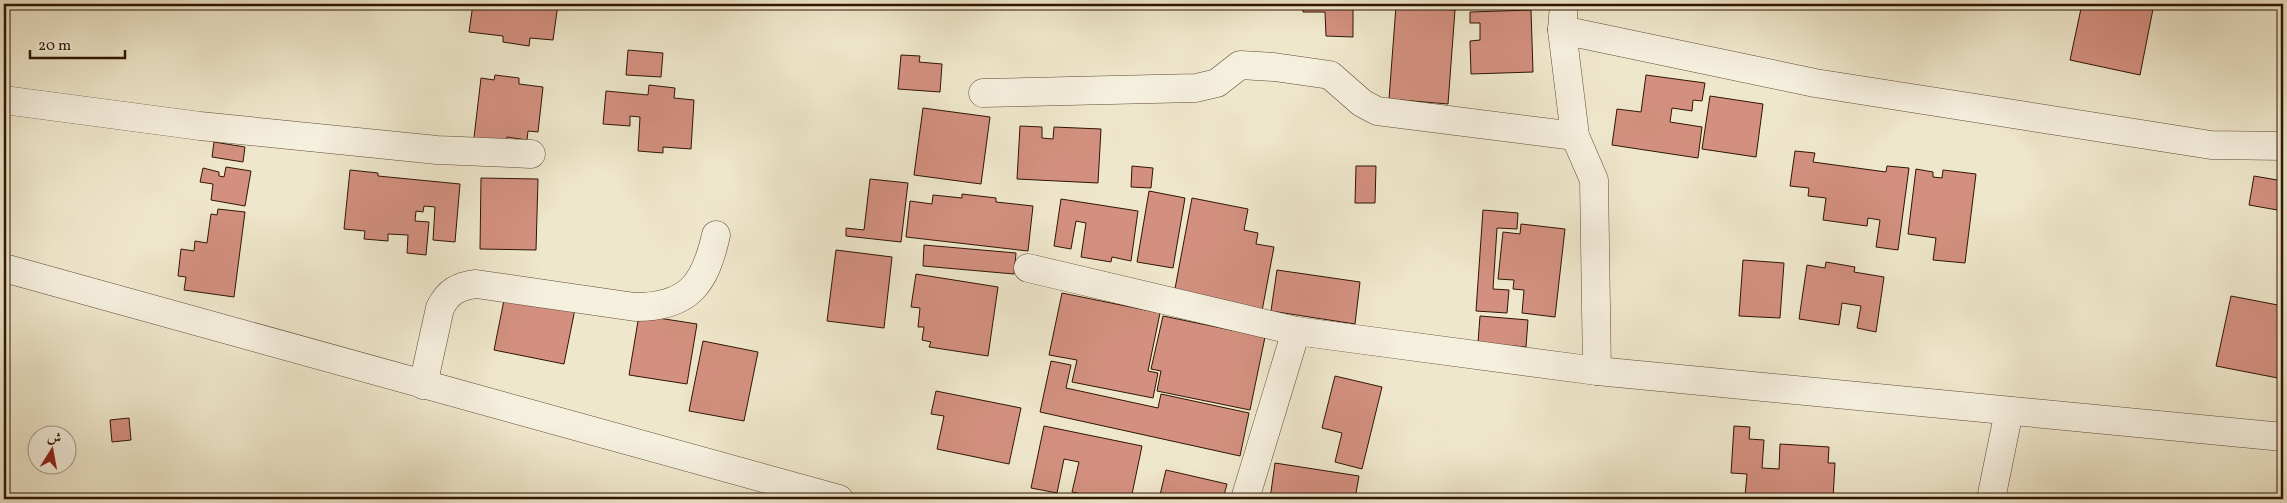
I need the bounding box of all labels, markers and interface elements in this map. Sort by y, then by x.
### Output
scale bar [30,28,125,60]
text: 20 m [38,36,71,57]
north arrow [28,426,78,476]
text: ش [46,428,63,449]

